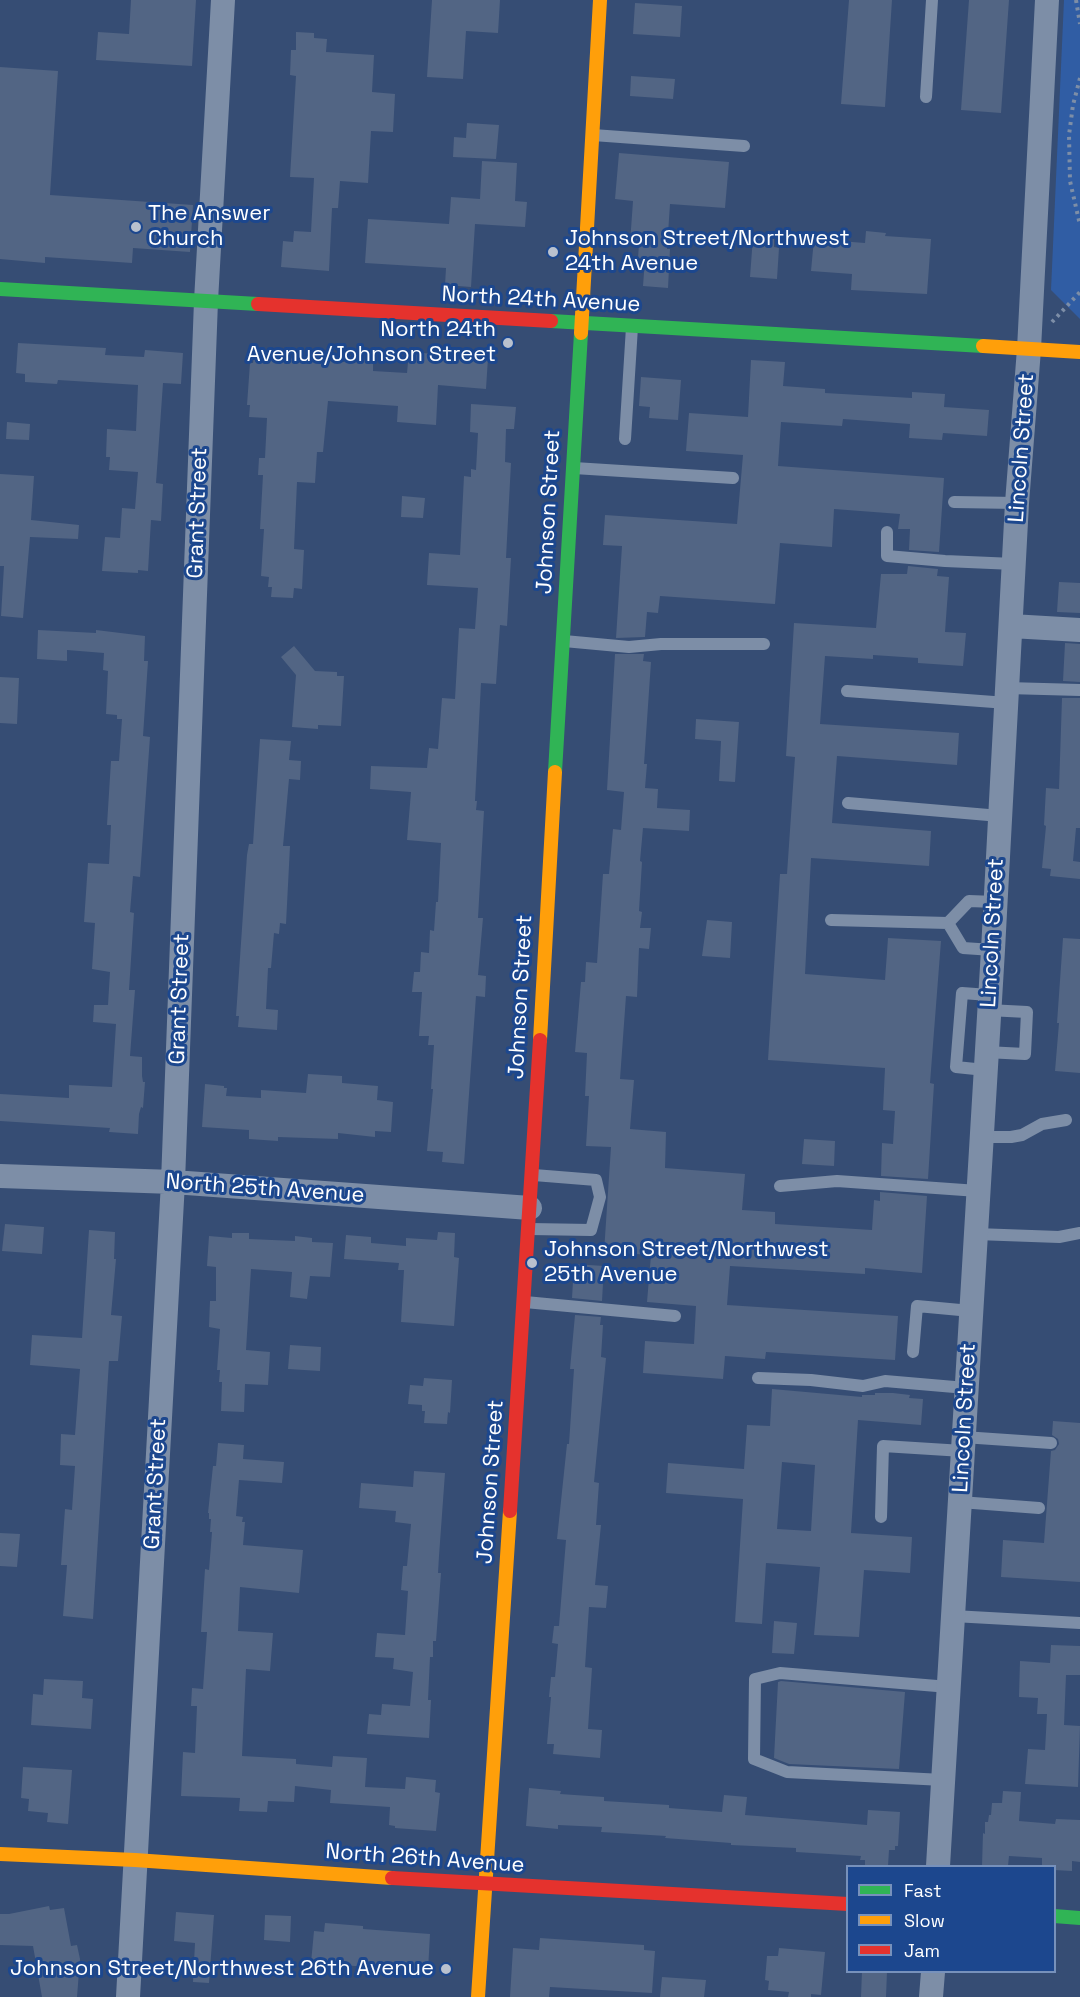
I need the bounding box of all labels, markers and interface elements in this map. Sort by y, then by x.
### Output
place label: The Answer Church [148,201,271,252]
marker: The Answer Church [129,220,143,234]
place label: Johnson Street/Northwest 24th Avenue [565,226,850,278]
marker: Johnson Street/Northwest 24th Avenue [546,245,560,259]
street label: North 24th Avenue [441,282,641,318]
place label: North 24th Avenue/Johnson Street [247,317,496,368]
marker: North 24th Avenue/Johnson Street [501,336,515,350]
street label: Lincoln Street [1004,373,1040,523]
street label: Johnson Street [532,429,566,595]
street label: Grant Street [183,447,213,579]
street label: Lincoln Street [976,858,1010,1008]
street label: Johnson Street [504,914,538,1080]
street label: Grant Street [165,933,195,1065]
street label: North 25th Avenue [165,1169,365,1209]
place label: Johnson Street/Northwest 25th Avenue [544,1237,829,1288]
marker: Johnson Street/Northwest 25th Avenue [525,1256,539,1270]
street label: Lincoln Street [948,1343,982,1493]
street label: Johnson Street [472,1399,510,1565]
street label: Grant Street [139,1418,173,1550]
street label: North 26th Avenue [325,1839,525,1879]
legend [846,1865,1056,1973]
text: Fast [904,1879,941,1902]
text: Slow [904,1909,945,1932]
text: Jam [904,1939,940,1962]
place label: Johnson Street/Northwest 26th Avenue [10,1956,434,1982]
marker: Johnson Street/Northwest 26th Avenue [439,1962,453,1976]

